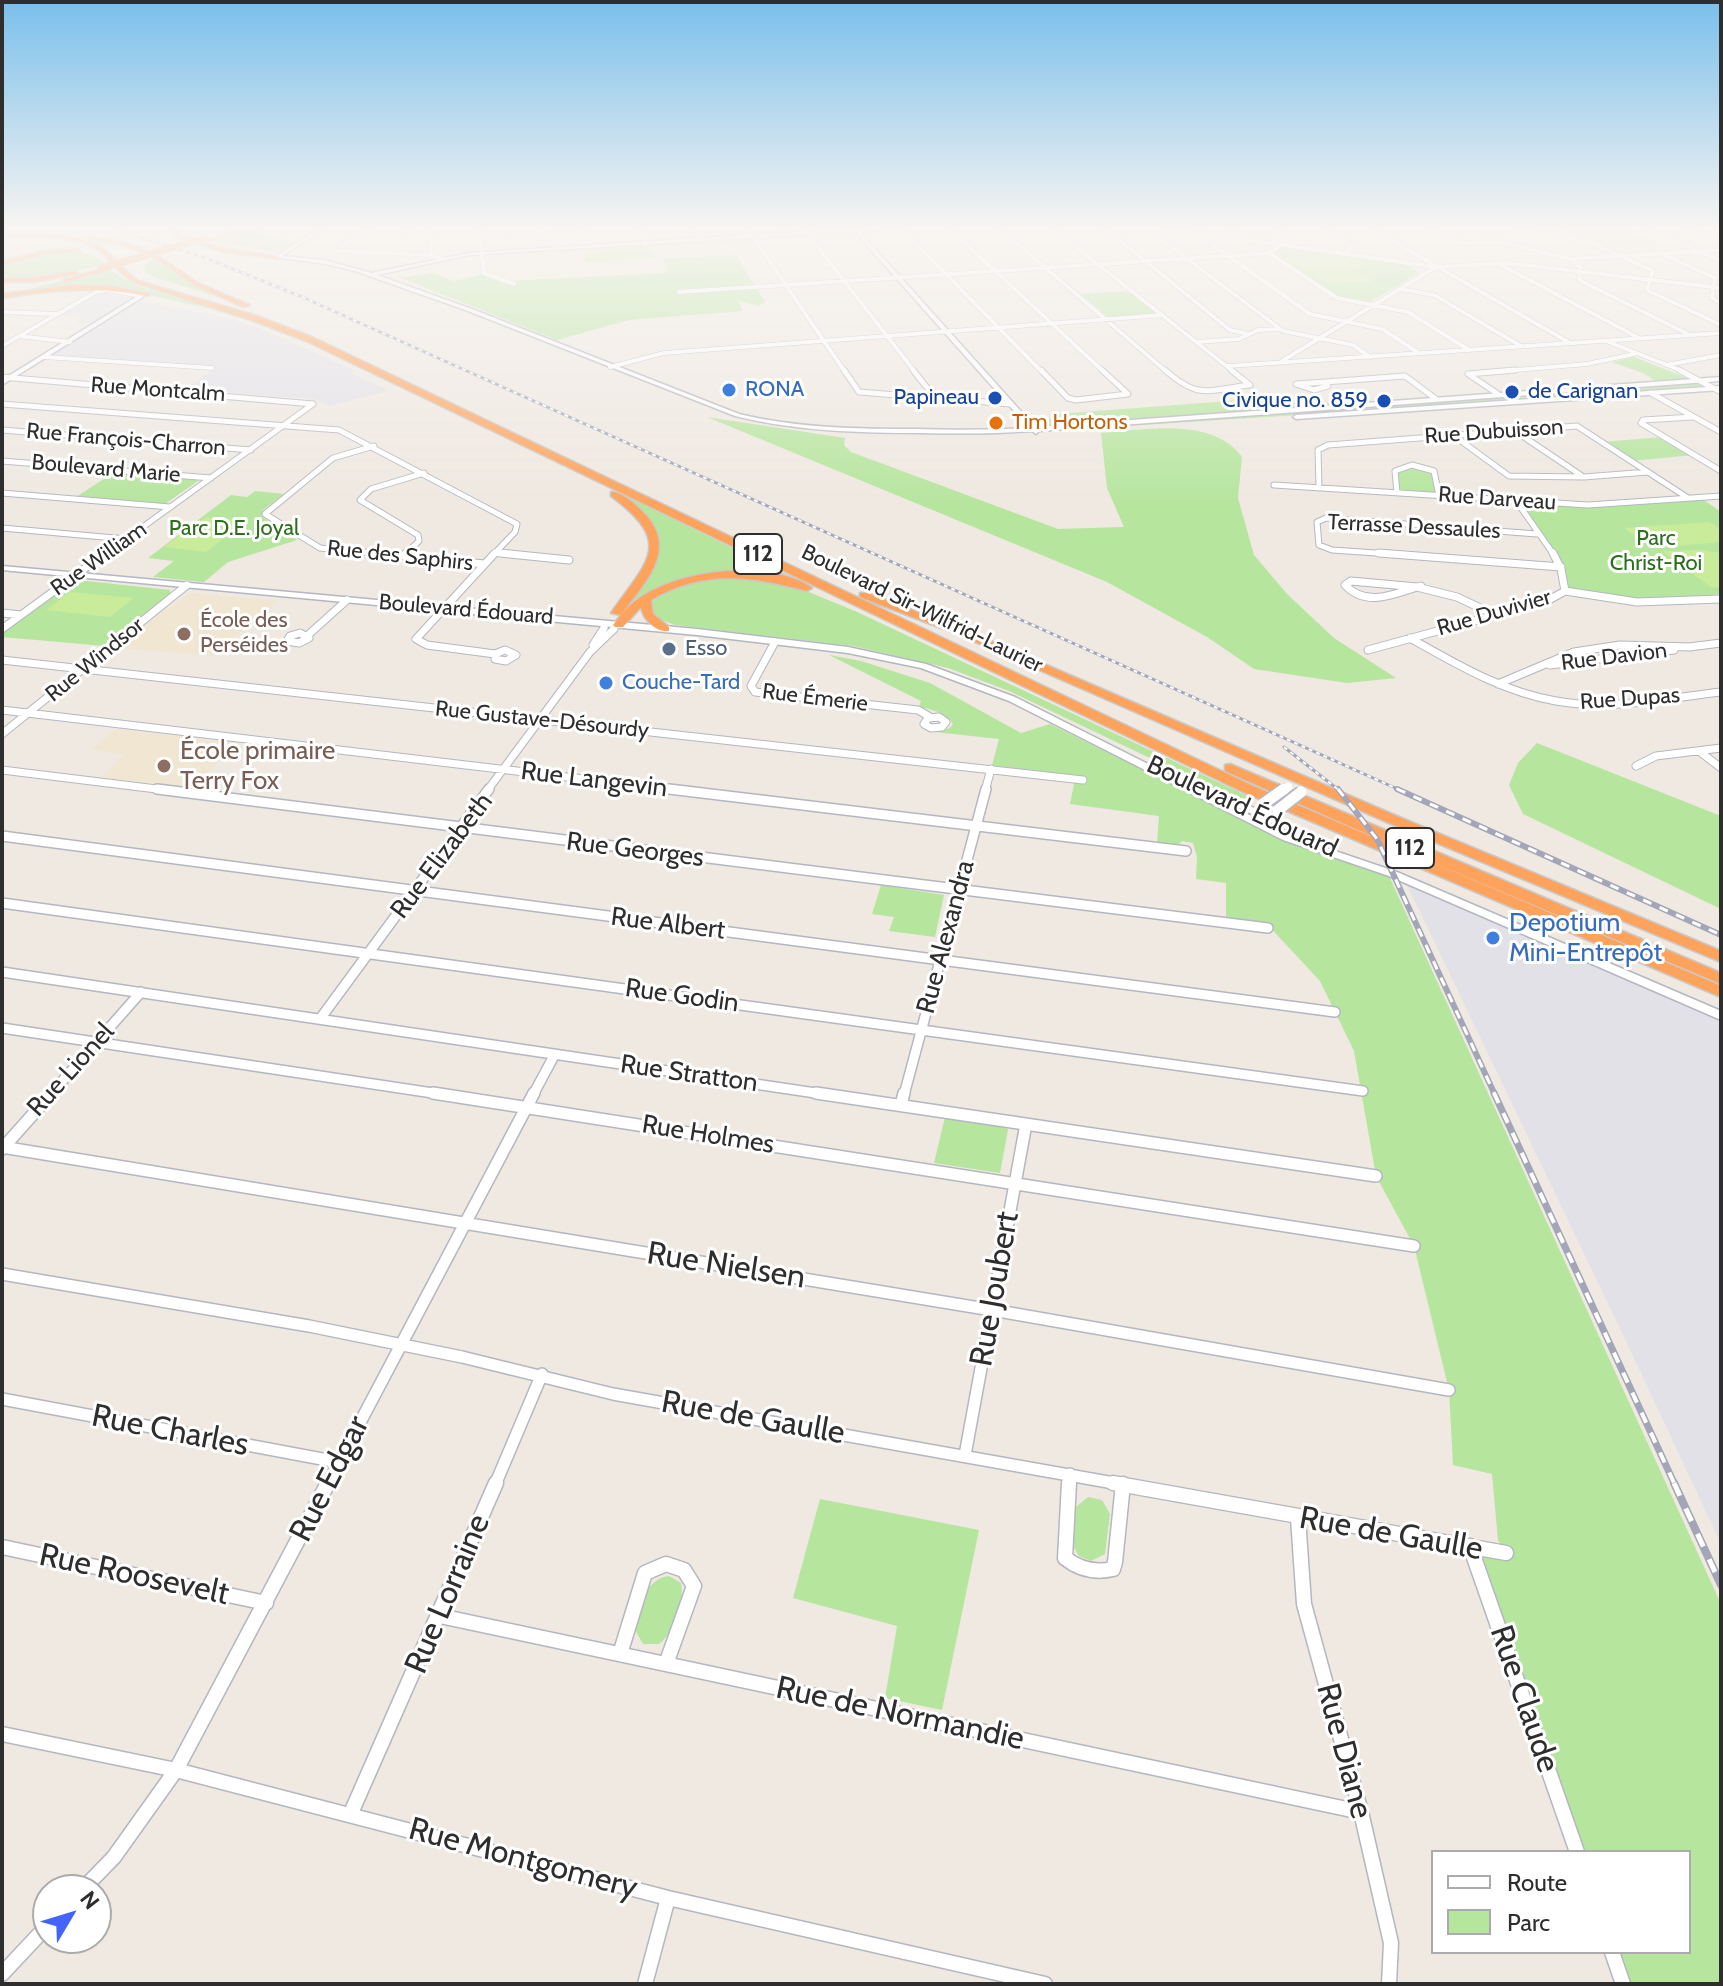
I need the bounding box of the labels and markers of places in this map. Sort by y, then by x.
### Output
place label: RONA [745,377,804,403]
place label: de Carignan [1528,379,1638,405]
marker: RONA [720,381,738,399]
marker: de Carignan [1503,383,1521,401]
place label: Papineau [894,385,979,411]
place label: Civique no. 859 [1222,388,1368,414]
marker: Papineau [986,389,1004,407]
marker: Civique no. 859 [1375,392,1393,410]
place label: Tim Hortons [1012,410,1128,436]
marker: Tim Hortons [987,414,1005,432]
place label: École des Perséides [200,608,288,660]
marker: École des Perséides [175,625,193,643]
place label: Esso [685,636,727,662]
marker: Esso [660,640,678,658]
place label: Couche-Tard [622,670,740,696]
marker: Couche-Tard [597,674,615,692]
place label: École primaire Terry Fox [180,735,335,796]
marker: École primaire Terry Fox [155,757,173,775]
place label: Depotium Mini-Entrepôt [1509,907,1662,968]
marker: Depotium Mini-Entrepôt [1484,929,1502,947]

